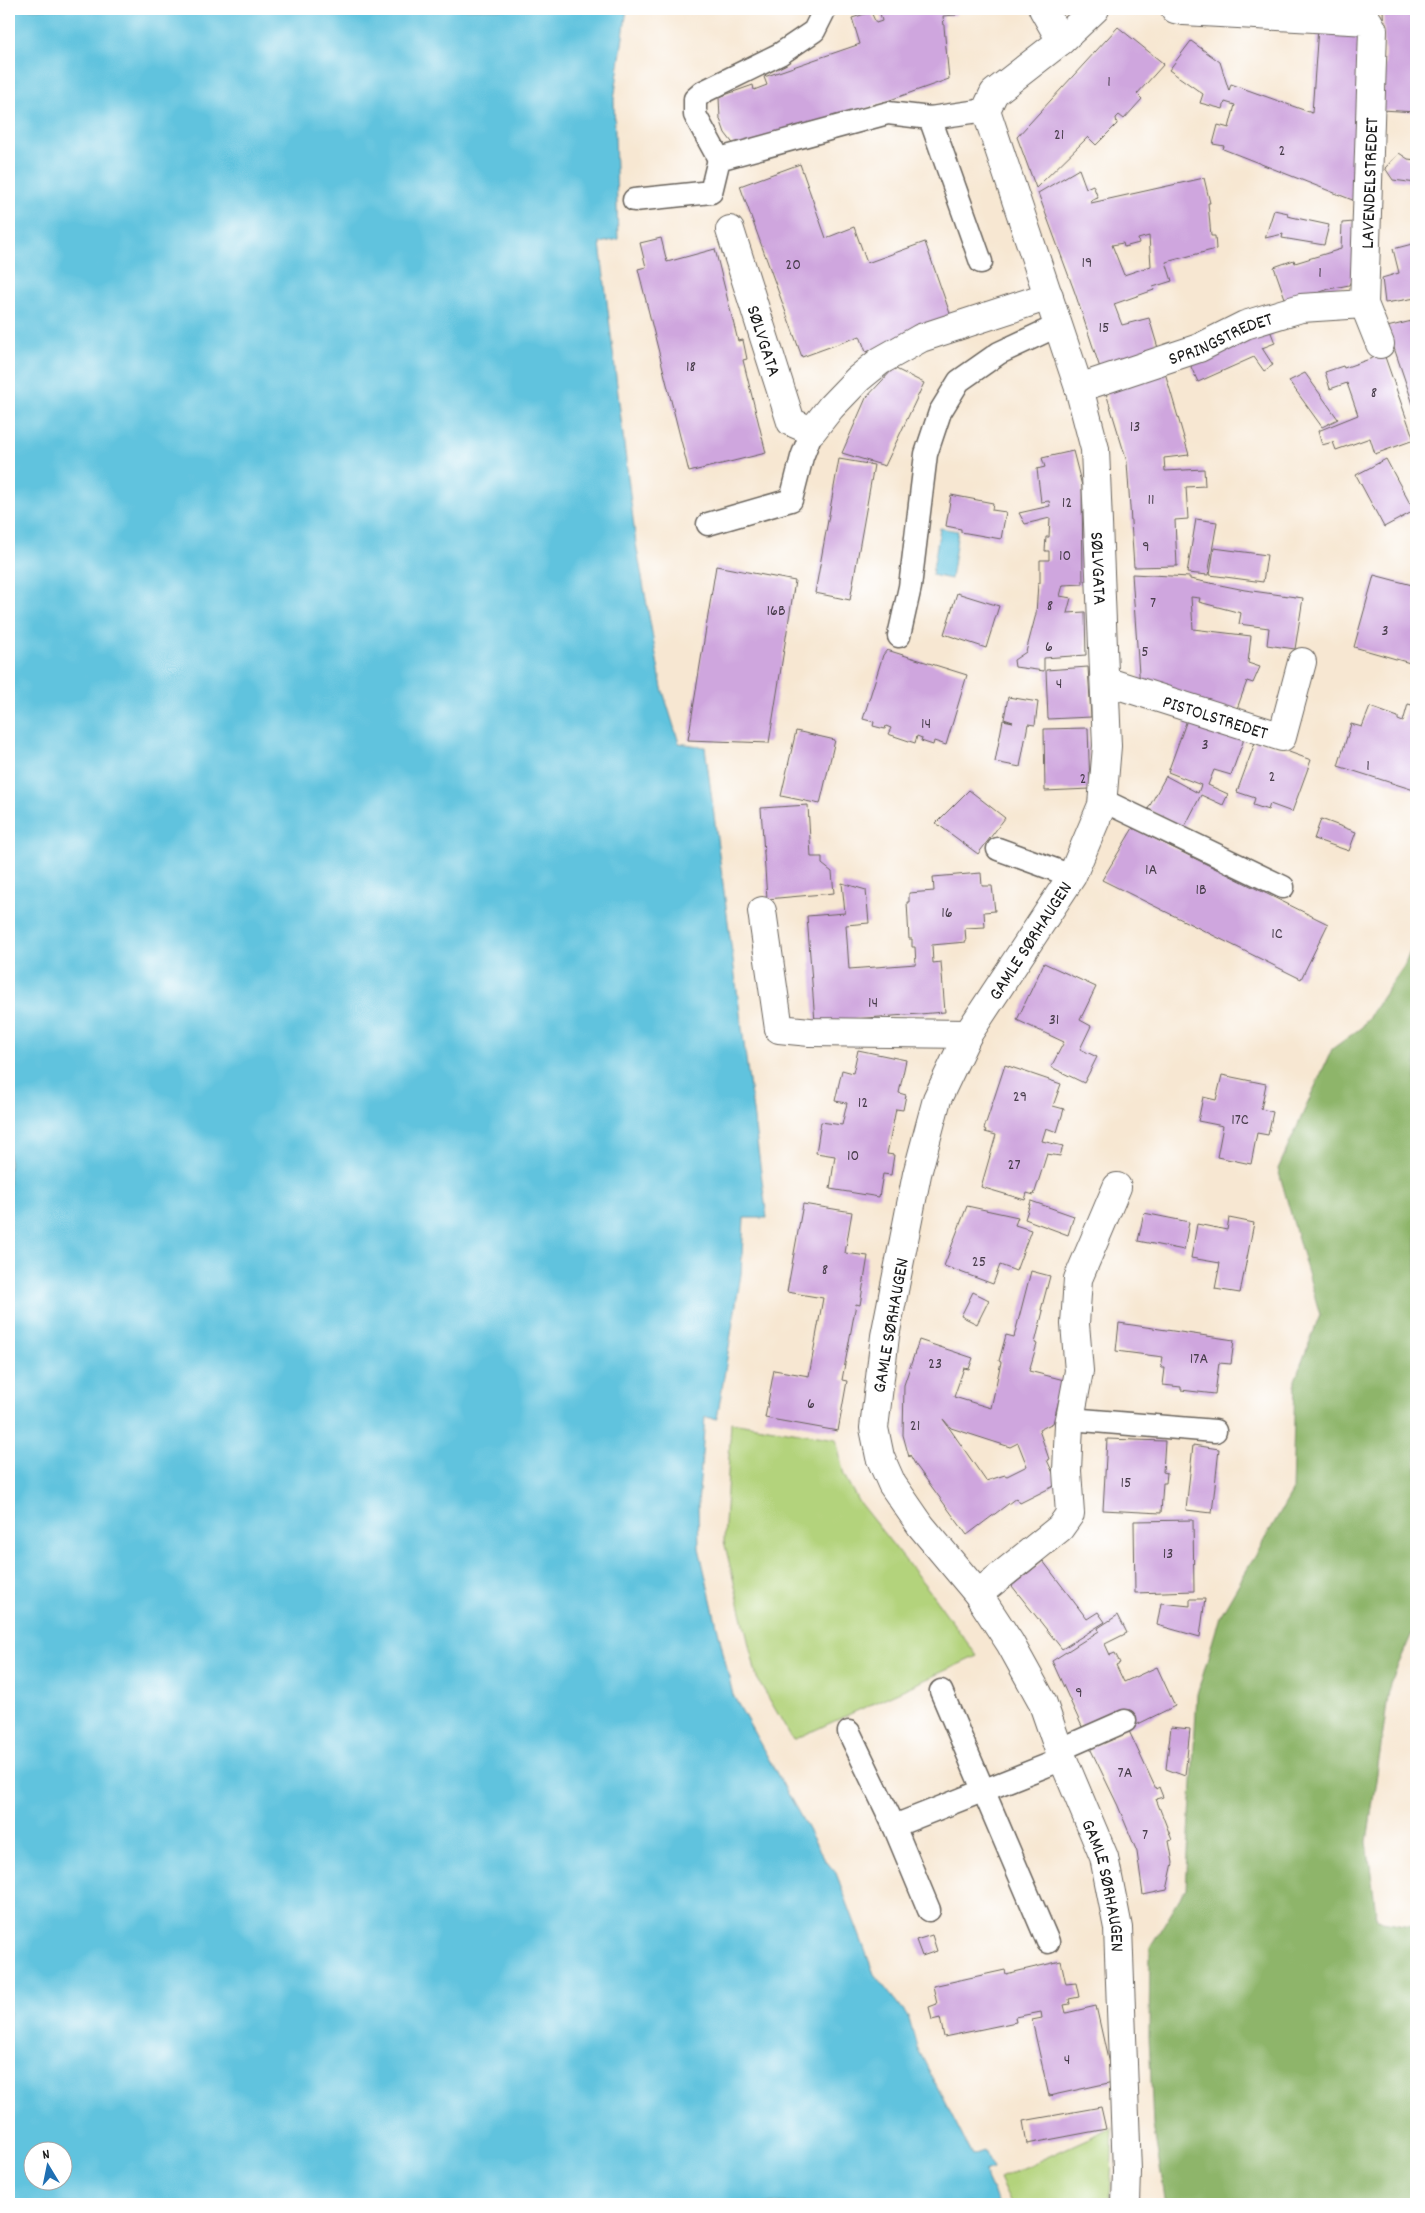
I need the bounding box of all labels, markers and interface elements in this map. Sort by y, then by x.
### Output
house number: 1 [1107,71,1111,94]
street label: LAVENDELSTREDET [1356,117,1387,249]
house number: 21 [1054,124,1064,147]
house number: 2 [1279,140,1286,163]
house number: 19 [1082,252,1092,275]
house number: 20 [785,254,801,277]
house number: 1 [1318,262,1322,285]
street label: SØLVGATA [738,302,786,381]
street label: SPRINGSTREDET [1165,307,1277,374]
house number: 15 [1099,317,1109,340]
house number: 18 [686,356,696,379]
house number: 8 [1371,382,1377,405]
house number: 13 [1130,416,1140,439]
house number: 11 [1147,489,1155,512]
house number: 12 [1062,492,1072,515]
street label: SØLVGATA [1081,531,1111,606]
house number: 9 [1142,536,1150,559]
house number: 10 [1059,545,1071,568]
house number: 7 [1150,592,1156,615]
house number: 8 [1047,595,1053,618]
house number: 16B [767,600,785,623]
house number: 3 [1381,620,1389,643]
house number: 6 [1045,636,1053,659]
house number: 5 [1141,641,1149,664]
house number: 4 [1056,673,1062,696]
street label: PISTOLSTREDET [1158,690,1271,749]
house number: 14 [921,713,931,736]
house number: 3 [1201,734,1209,757]
house number: 1 [1366,755,1370,778]
house number: 2 [1269,766,1276,789]
house number: 2 [1080,768,1087,791]
house number: 1A [1145,859,1157,882]
street label: GAMLE SØRHAUGEN [983,877,1080,1007]
house number: 1B [1195,879,1207,902]
house number: 16 [941,902,953,925]
house number: 1C [1271,923,1283,946]
house number: 14 [868,992,878,1015]
house number: 31 [1049,1009,1059,1032]
house number: 29 [1013,1086,1027,1109]
house number: 12 [858,1092,868,1115]
house number: 17C [1231,1109,1249,1132]
house number: 10 [847,1145,859,1168]
house number: 27 [1007,1154,1021,1177]
house number: 25 [972,1251,986,1274]
street label: GAMLE SØRHAUGEN [867,1256,918,1395]
house number: 8 [822,1259,828,1282]
house number: 17A [1190,1348,1208,1371]
house number: 23 [928,1353,942,1376]
house number: 6 [807,1393,815,1416]
house number: 21 [910,1415,920,1438]
house number: 15 [1121,1472,1131,1495]
house number: 13 [1163,1543,1173,1566]
house number: 9 [1075,1682,1083,1705]
house number: 7A [1118,1762,1133,1785]
street label: GAMLE SØRHAUGEN [1073,1816,1129,1952]
house number: 7 [1142,1824,1148,1847]
house number: 4 [1064,2049,1070,2072]
north arrow [22,2140,72,2190]
text: N [41,2145,51,2166]

